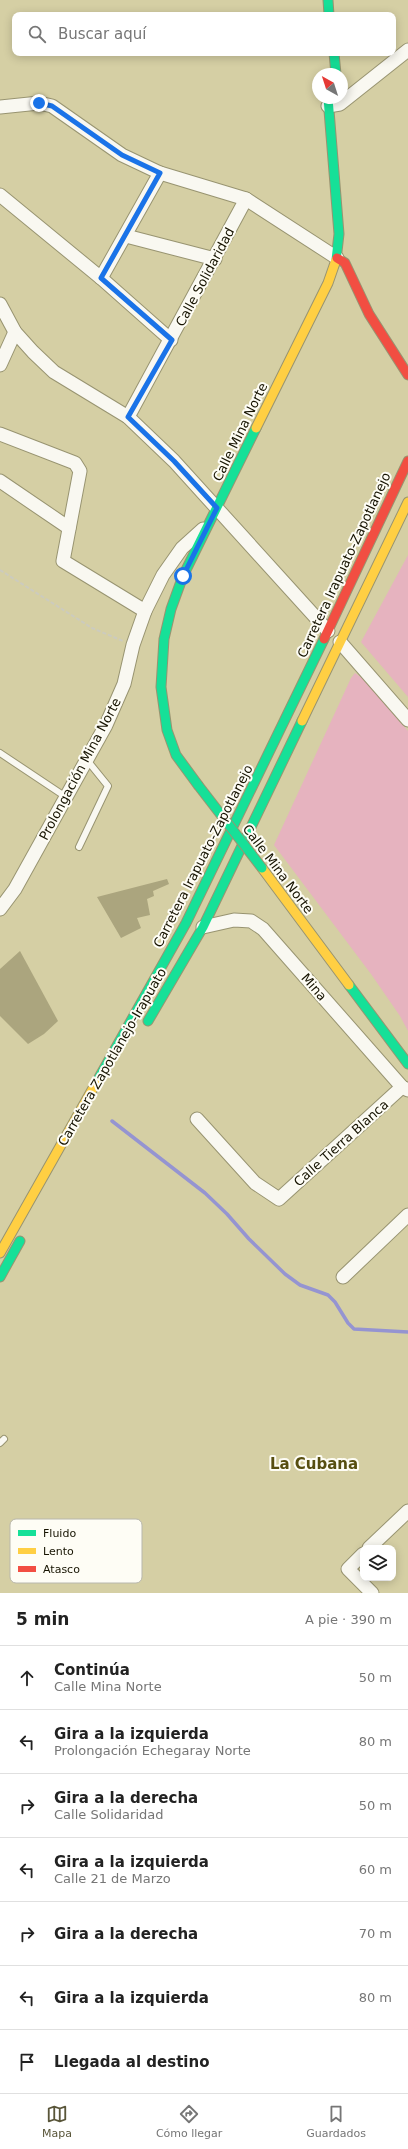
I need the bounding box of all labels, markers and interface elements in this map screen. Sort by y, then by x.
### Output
search box [12,12,396,56]
icon: search [26,23,48,45]
text: Buscar aquí [58,25,146,43]
north arrow [312,68,348,104]
route end [30,94,48,112]
street label: Calle Solidaridad [173,225,237,329]
street label: Calle Mina Norte [210,380,270,484]
street label: Carretera Irapuato-Zapotlanejo [294,470,394,660]
route start [174,567,192,585]
street label: Prolongación Mina Norte [36,695,124,843]
street label: Carretera Irapuato-Zapotlanejo [150,762,256,950]
street label: Calle Mina Norte [240,821,316,917]
street label: Carretera Zapotlanejo-Irapuato [55,965,169,1149]
street label: Mina [298,970,330,1004]
street label: Calle Tierra Blanca [291,1097,391,1189]
district label: La Cubana [270,1455,358,1473]
legend [10,1519,142,1583]
text: Fluido [43,1527,76,1540]
text: Lento [43,1545,74,1558]
map controls [360,1545,396,1581]
button: layers [360,1545,396,1581]
text: Atasco [43,1563,80,1576]
text: 5 min [16,1609,69,1629]
text: A pie · 390 m [305,1612,392,1627]
text: Continúa [54,1661,130,1679]
icon: ahead [16,1667,38,1689]
text: 50 m [359,1670,392,1685]
text: Calle Mina Norte [54,1679,162,1694]
text: Gira a la izquierda [54,1725,209,1743]
icon: left [16,1731,38,1753]
text: 80 m [359,1734,392,1749]
text: Prolongación Echegaray Norte [54,1743,251,1758]
text: Gira a la derecha [54,1789,198,1807]
icon: right [16,1795,38,1817]
text: 50 m [359,1798,392,1813]
text: Calle Solidaridad [54,1807,163,1822]
text: Gira a la izquierda [54,1853,209,1871]
icon: left [16,1859,38,1881]
text: 60 m [359,1862,392,1877]
text: Calle 21 de Marzo [54,1871,171,1886]
icon: right [16,1923,38,1945]
text: Gira a la derecha [54,1925,198,1943]
text: 70 m [359,1926,392,1941]
icon: left [16,1987,38,2009]
text: Gira a la izquierda [54,1989,209,2007]
text: 80 m [359,1990,392,2005]
icon: arrive [16,2051,38,2073]
text: Llegada al destino [54,2053,209,2071]
tab: Mapa [42,2103,72,2140]
tab: Cómo llegar [156,2103,222,2140]
tab: Guardados [306,2103,366,2140]

